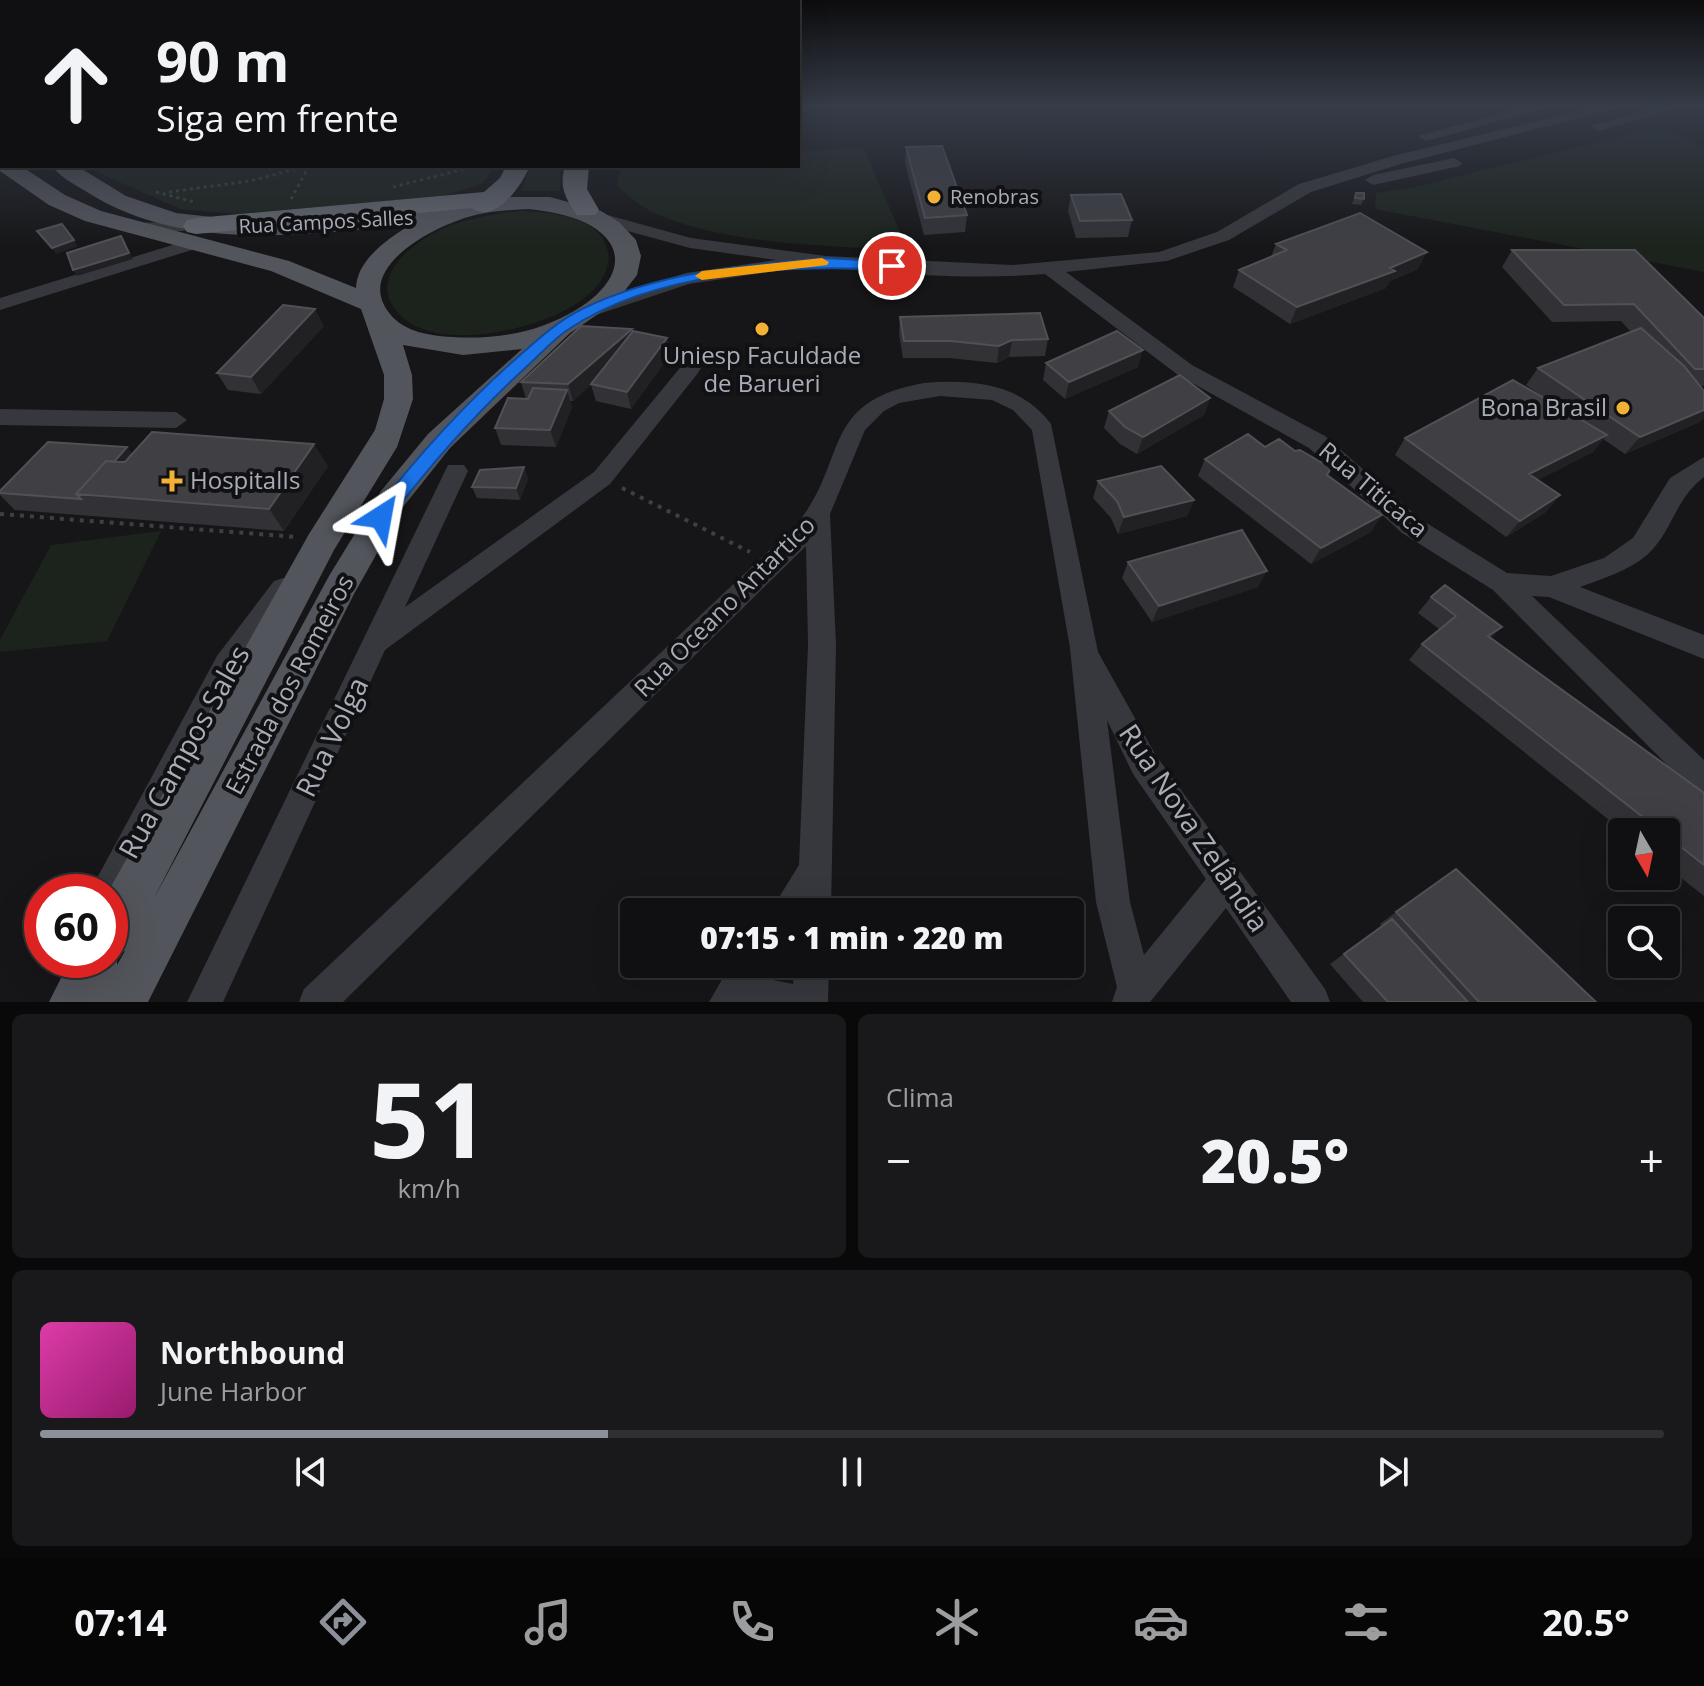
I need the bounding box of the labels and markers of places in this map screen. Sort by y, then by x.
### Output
place label: Renobras [950,183,1039,210]
marker: Renobras [925,188,943,206]
pin [858,232,926,300]
marker: Uniesp Faculdade de Barueri [753,320,771,338]
place label: Uniesp Faculdade de Barueri [663,338,861,399]
place label: Bona Brasil [1481,390,1607,423]
marker: Bona Brasil [1614,399,1632,417]
place label: HospitalIs [190,463,300,496]
marker: HospitalIs [161,470,183,492]

